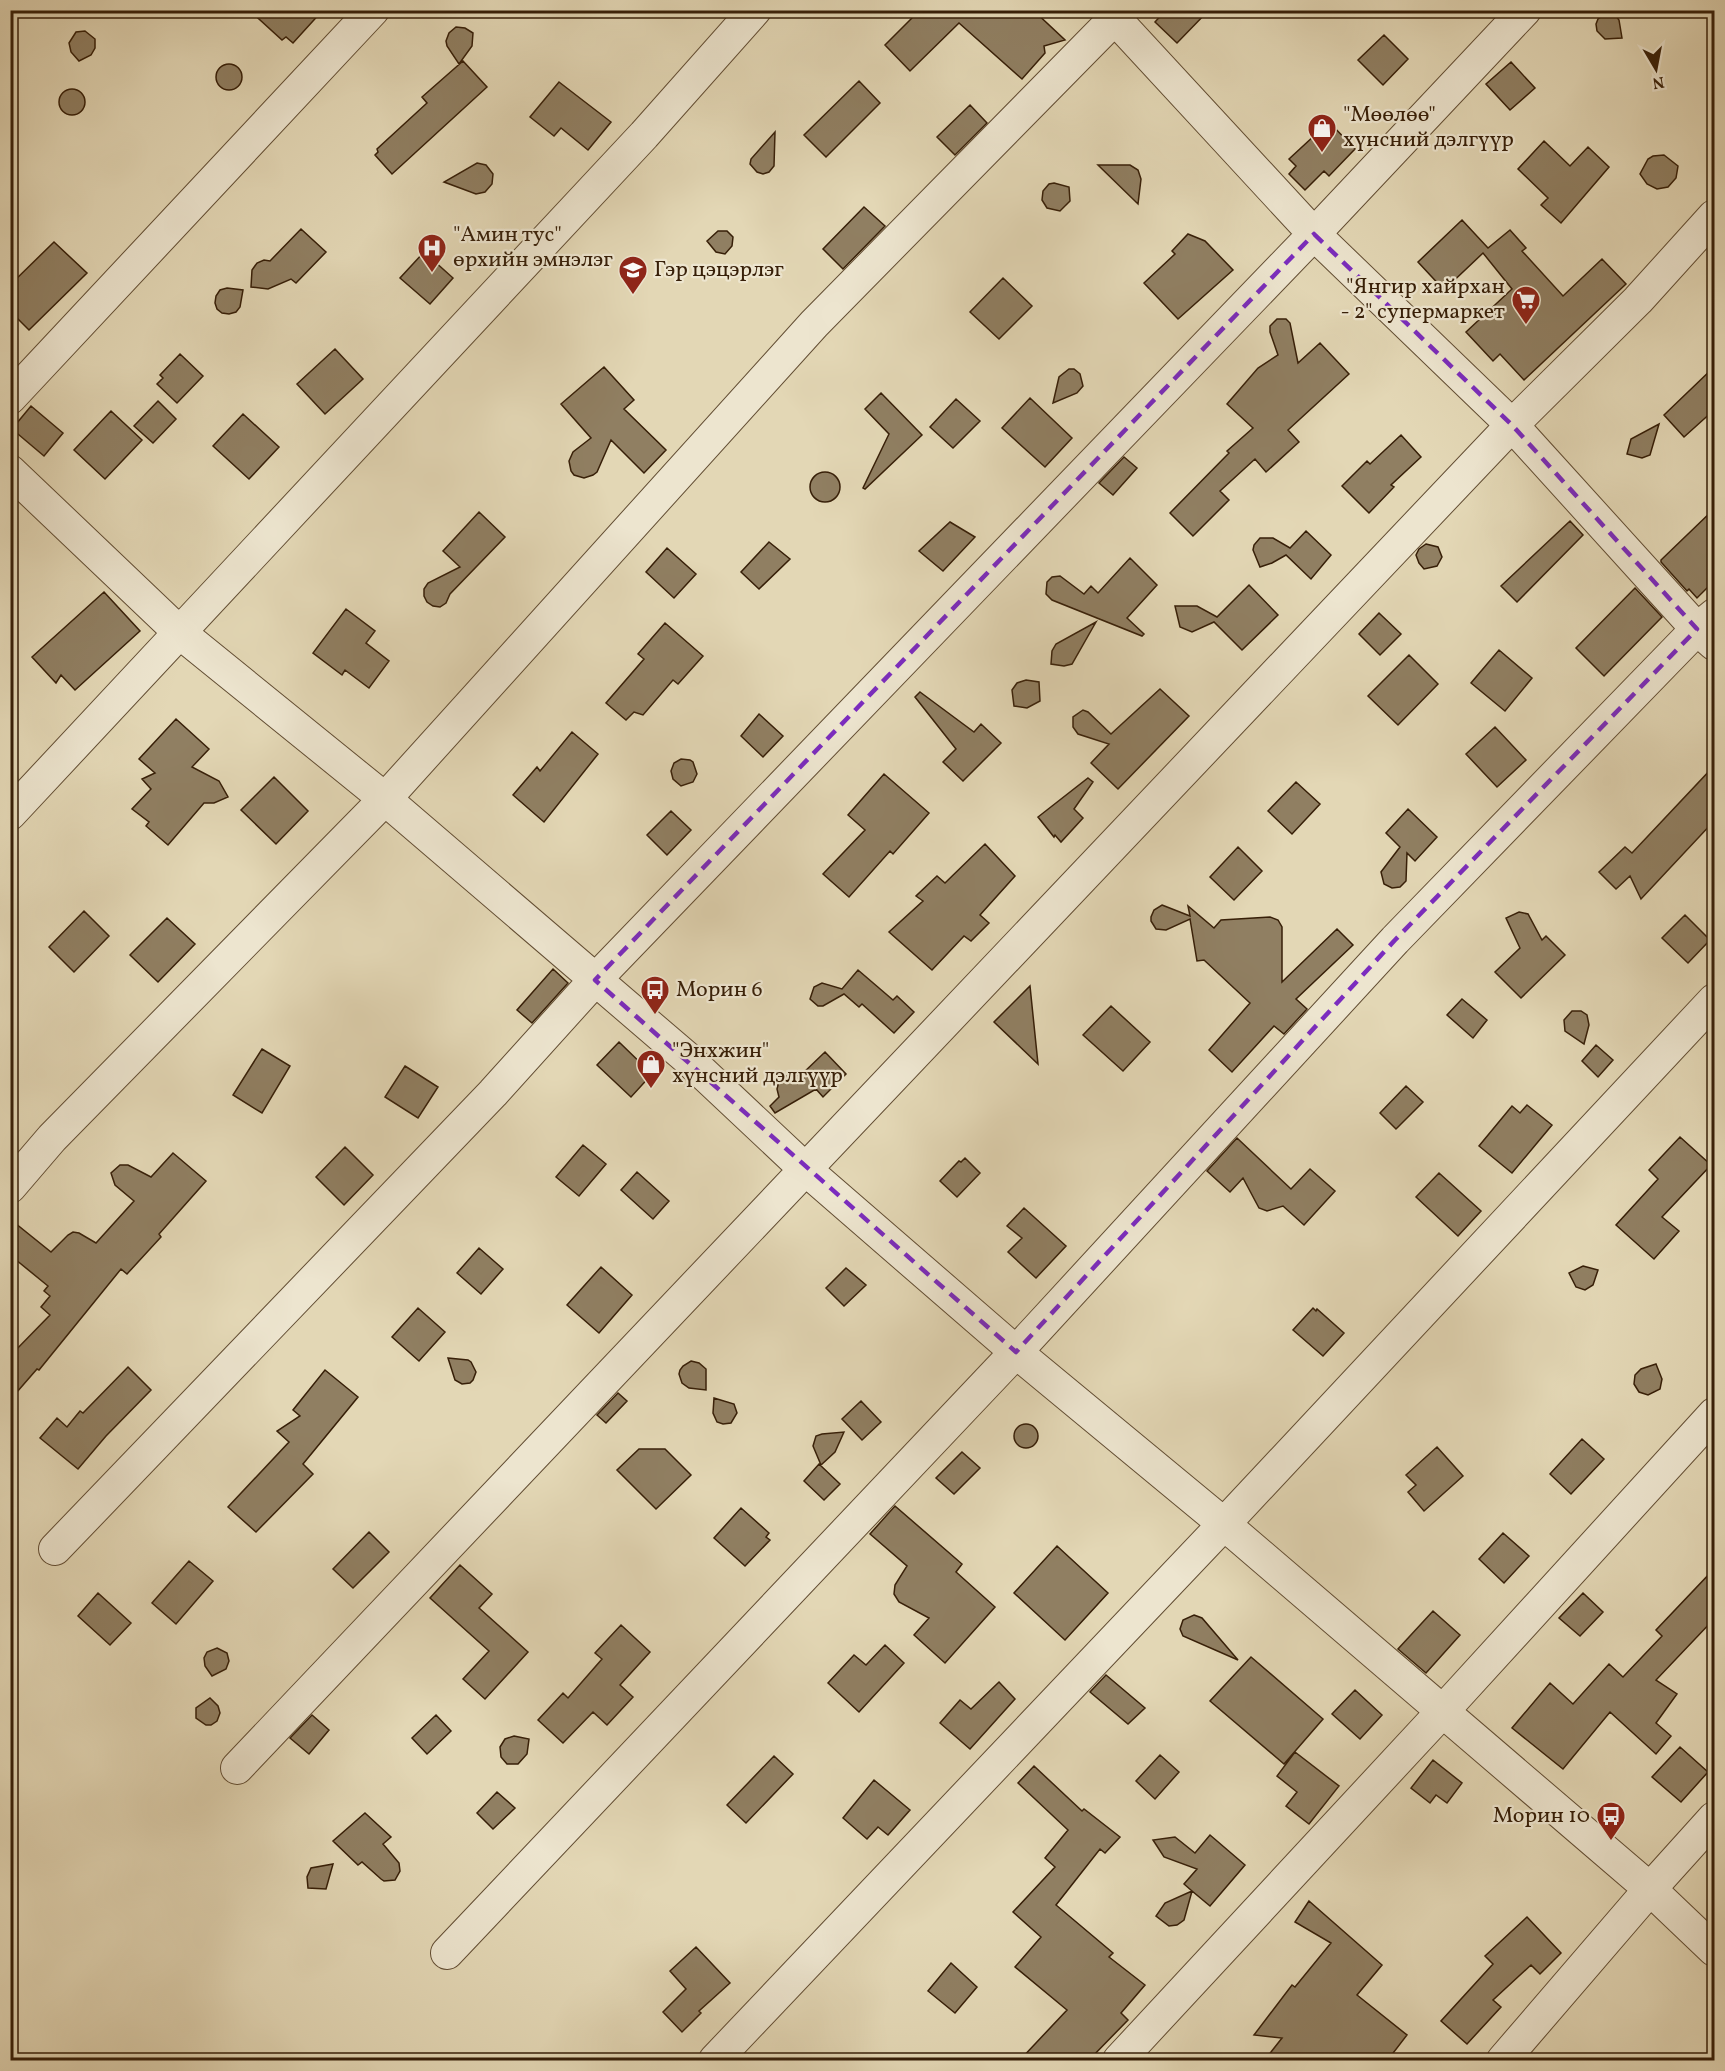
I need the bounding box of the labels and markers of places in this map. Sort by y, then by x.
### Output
place label: "Мөөлөө" хүнсний дэлгүүр [1343,100,1514,156]
shop icon: "Мөөлөө" хүнсний дэлгүүр [1306,112,1338,154]
place label: "Амин тус" өрхийн эмнэлэг [453,220,613,276]
hospital icon: "Амин тус" өрхийн эмнэлэг [416,232,448,274]
school or university icon: Гэр цэцэрлэг [617,254,649,296]
place label: Гэр цэцэрлэг [654,255,784,286]
place label: "Янгир хайрхан - 2" супермаркет [1341,272,1505,328]
supermarket icon: "Янгир хайрхан - 2" супермаркет [1510,284,1542,326]
bus stop icon: Морин 6 [639,974,671,1016]
place label: Морин 6 [676,975,763,1006]
place label: "Энхжин" хүнсний дэлгүүр [672,1036,843,1092]
shop icon: "Энхжин" хүнсний дэлгүүр [635,1048,667,1090]
bus stop icon: Морин 10 [1595,1800,1627,1842]
place label: Морин 10 [1493,1801,1590,1832]

